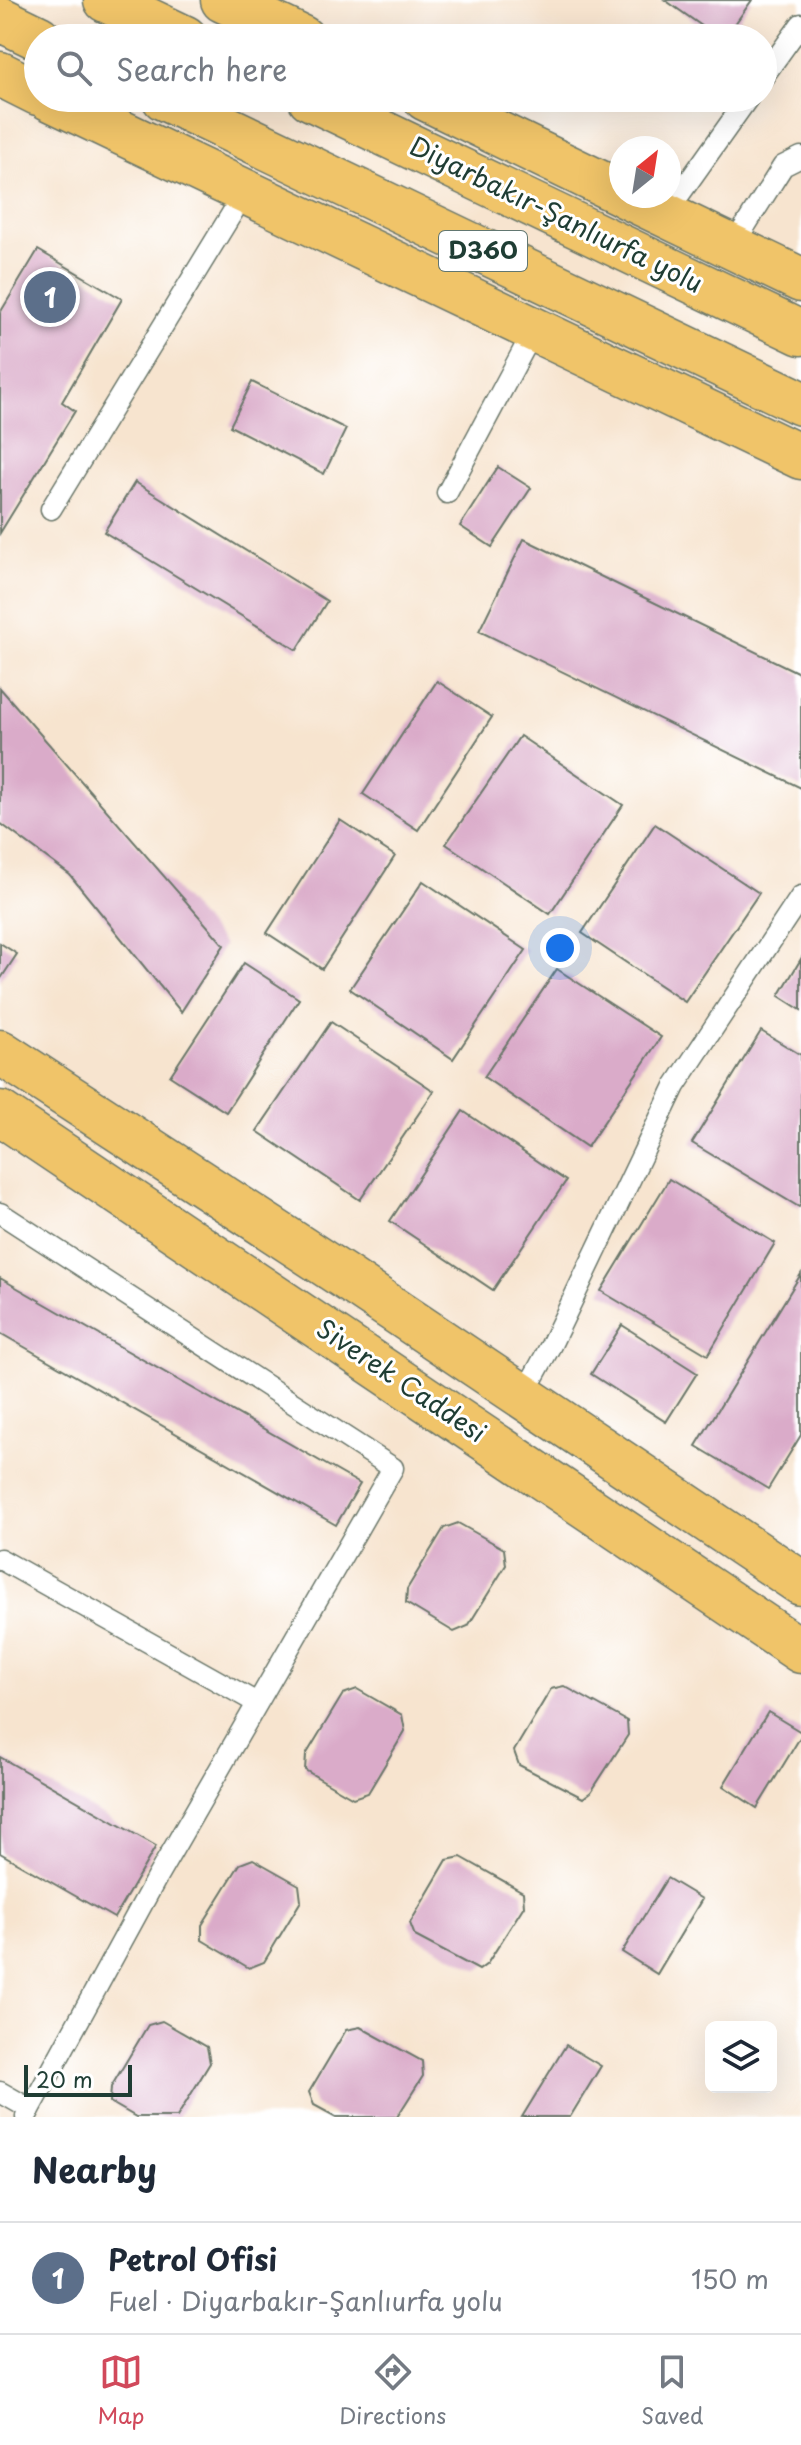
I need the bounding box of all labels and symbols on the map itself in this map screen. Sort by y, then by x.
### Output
street label: Diyarbakır-Şanlıurfa yolu [403,126,710,302]
north arrow [609,136,681,208]
road number: D360 [439,231,527,271]
pin: 1 [24,267,76,327]
your location [540,928,580,968]
street label: Siverek Caddesi [309,1308,495,1451]
scale bar [24,2061,132,2097]

